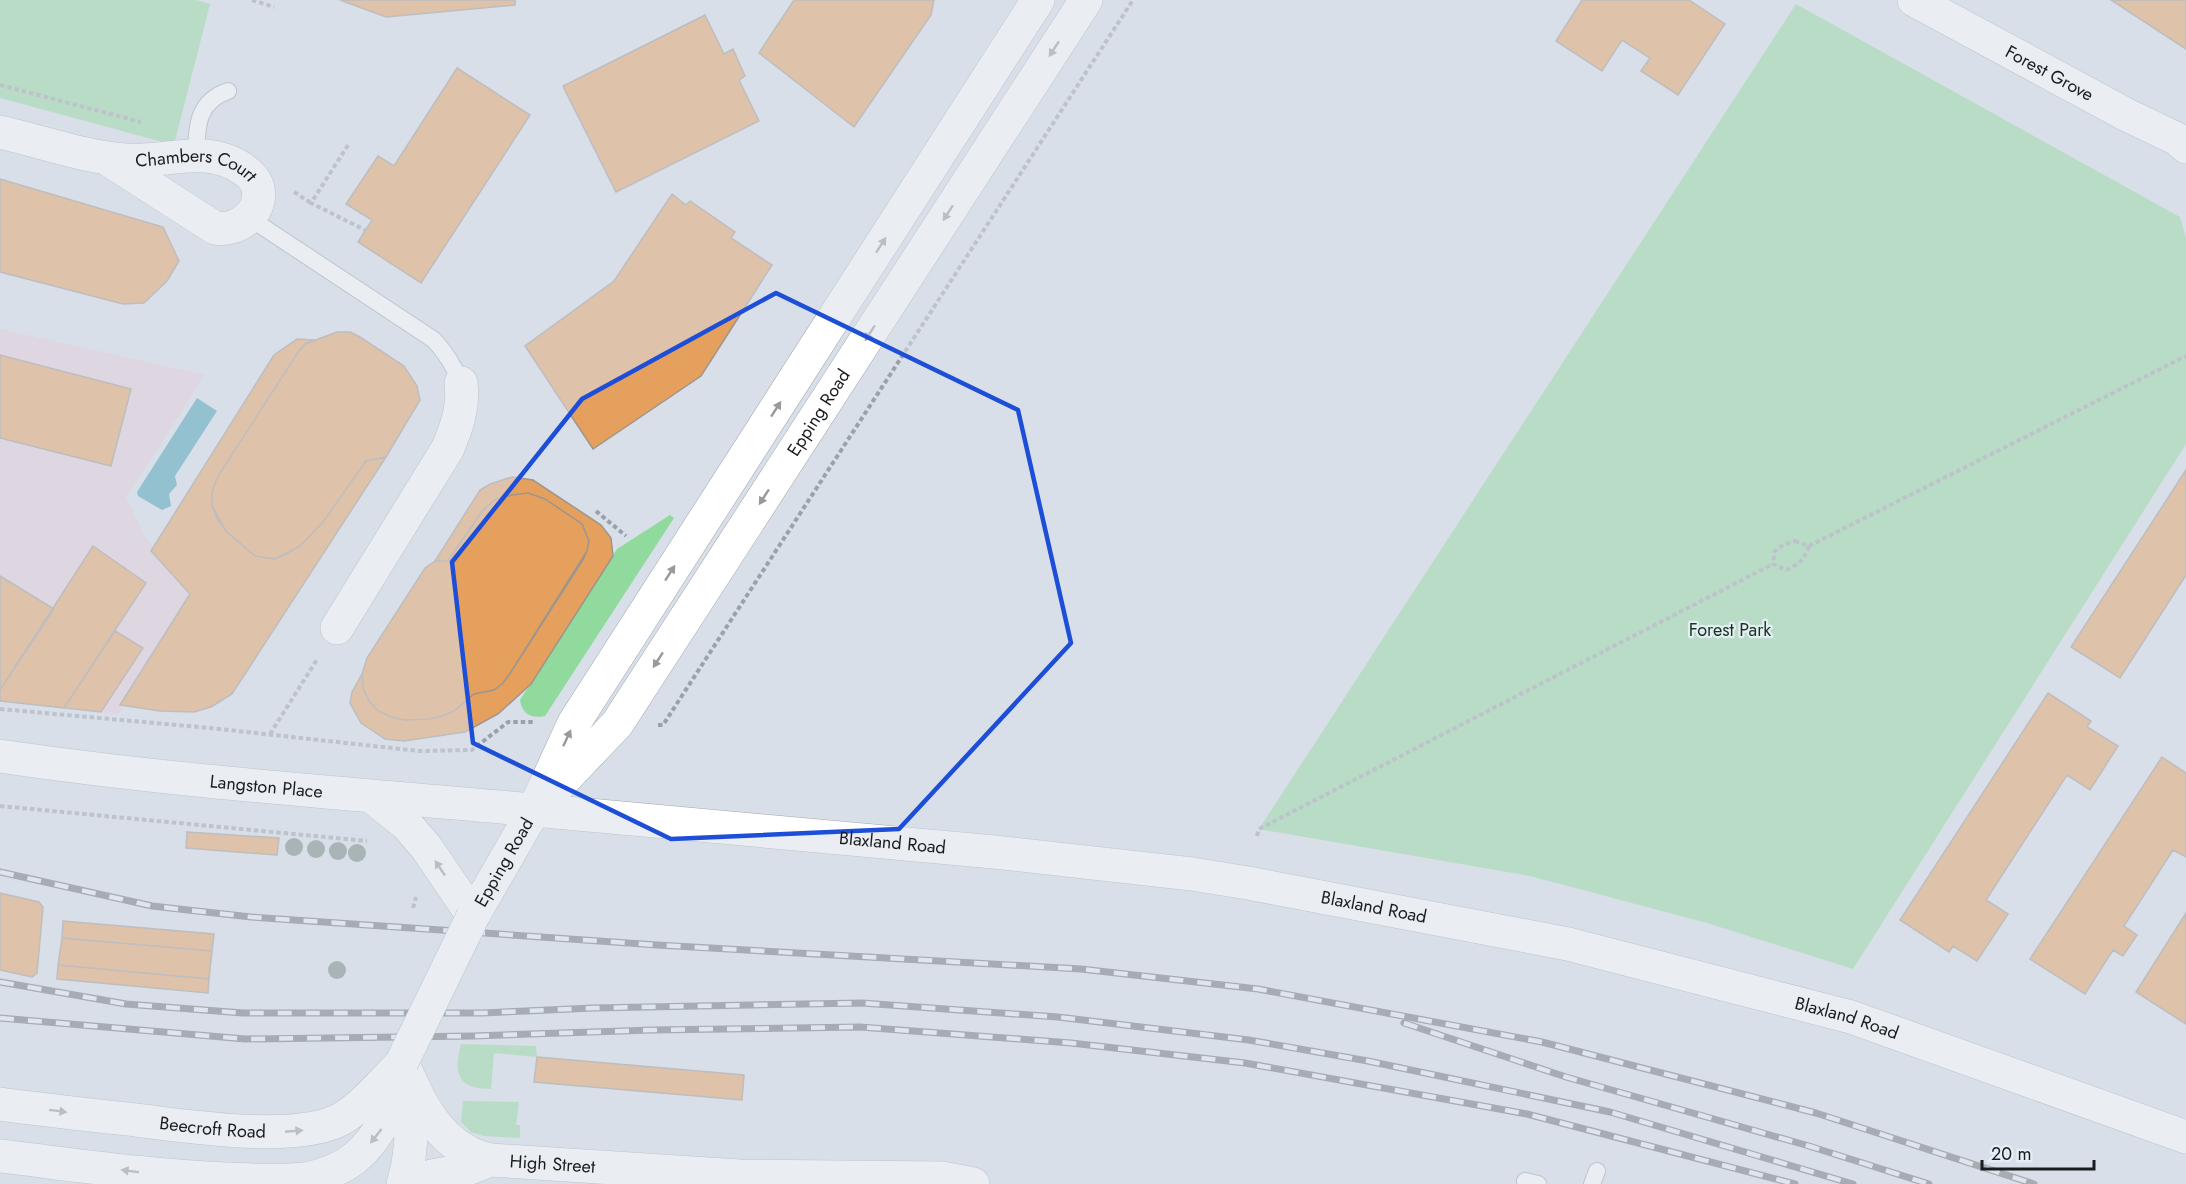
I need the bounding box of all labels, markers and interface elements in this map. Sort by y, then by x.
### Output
street label: Forest Grove [2001,39,2098,108]
one-way arrow [1048,41,1059,57]
street label: Chambers Court [135,143,264,188]
one-way arrow [943,205,954,221]
one-way arrow [875,236,886,253]
one-way arrow [865,325,876,341]
street label: Epping Road [781,364,857,461]
one-way arrow [770,401,781,417]
one-way arrow [758,488,769,505]
one-way arrow [665,565,676,581]
park label: Forest Park [1689,617,1771,643]
one-way arrow [652,652,663,668]
one-way arrow [563,730,572,747]
street label: Langston Place [208,768,324,805]
street label: Epping Road [468,813,540,912]
street label: Blaxland Road [838,825,947,861]
one-way arrow [435,860,446,876]
street label: Blaxland Road [1319,884,1429,930]
street label: Blaxland Road [1792,990,1902,1046]
one-way arrow [49,1106,68,1116]
street label: Beecroft Road [158,1110,266,1145]
one-way arrow [285,1126,304,1136]
one-way arrow [369,1128,382,1144]
scale bar [1982,1133,2094,1171]
text: 20 m [1991,1141,2031,1167]
street label: High Street [509,1148,597,1180]
one-way arrow [121,1166,140,1176]

